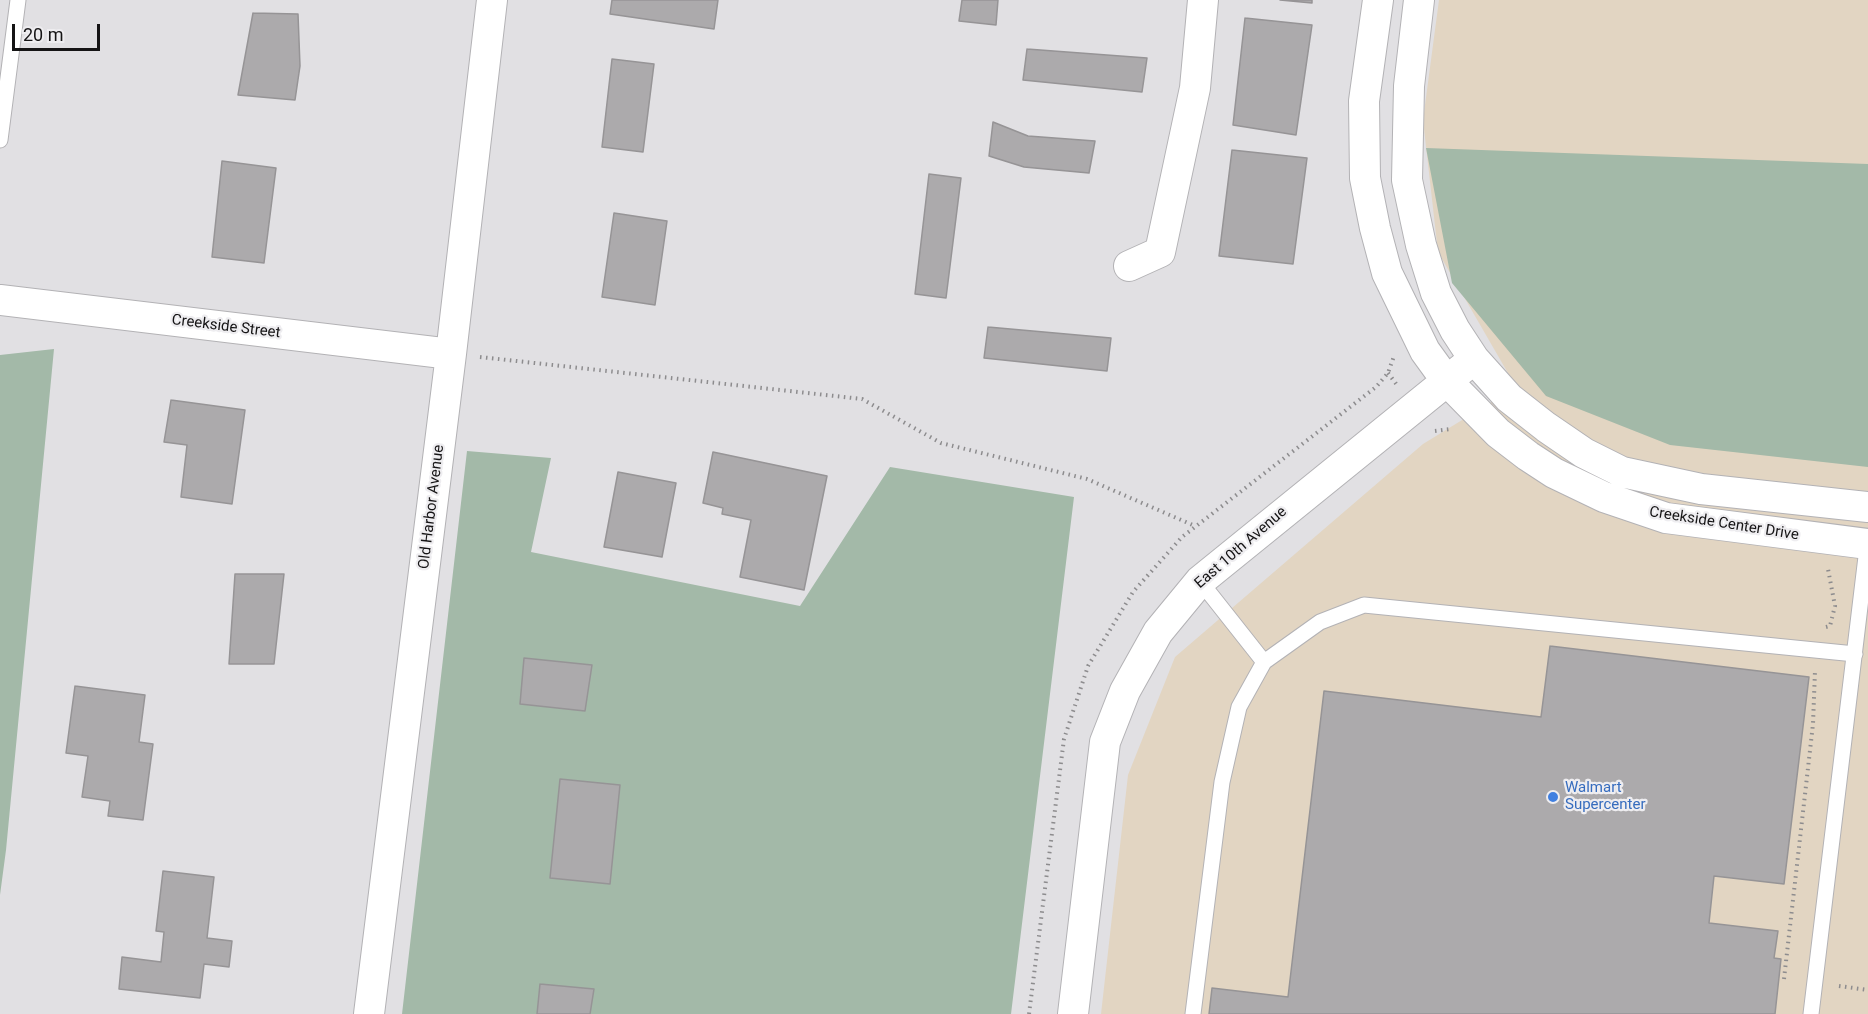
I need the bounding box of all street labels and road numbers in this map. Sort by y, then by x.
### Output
street label: Creekside Street [171,311,281,343]
street label: Old Harbor Avenue [415,444,449,570]
street label: East 10th Avenue [1191,503,1291,593]
street label: Creekside Center Drive [1648,503,1800,545]

